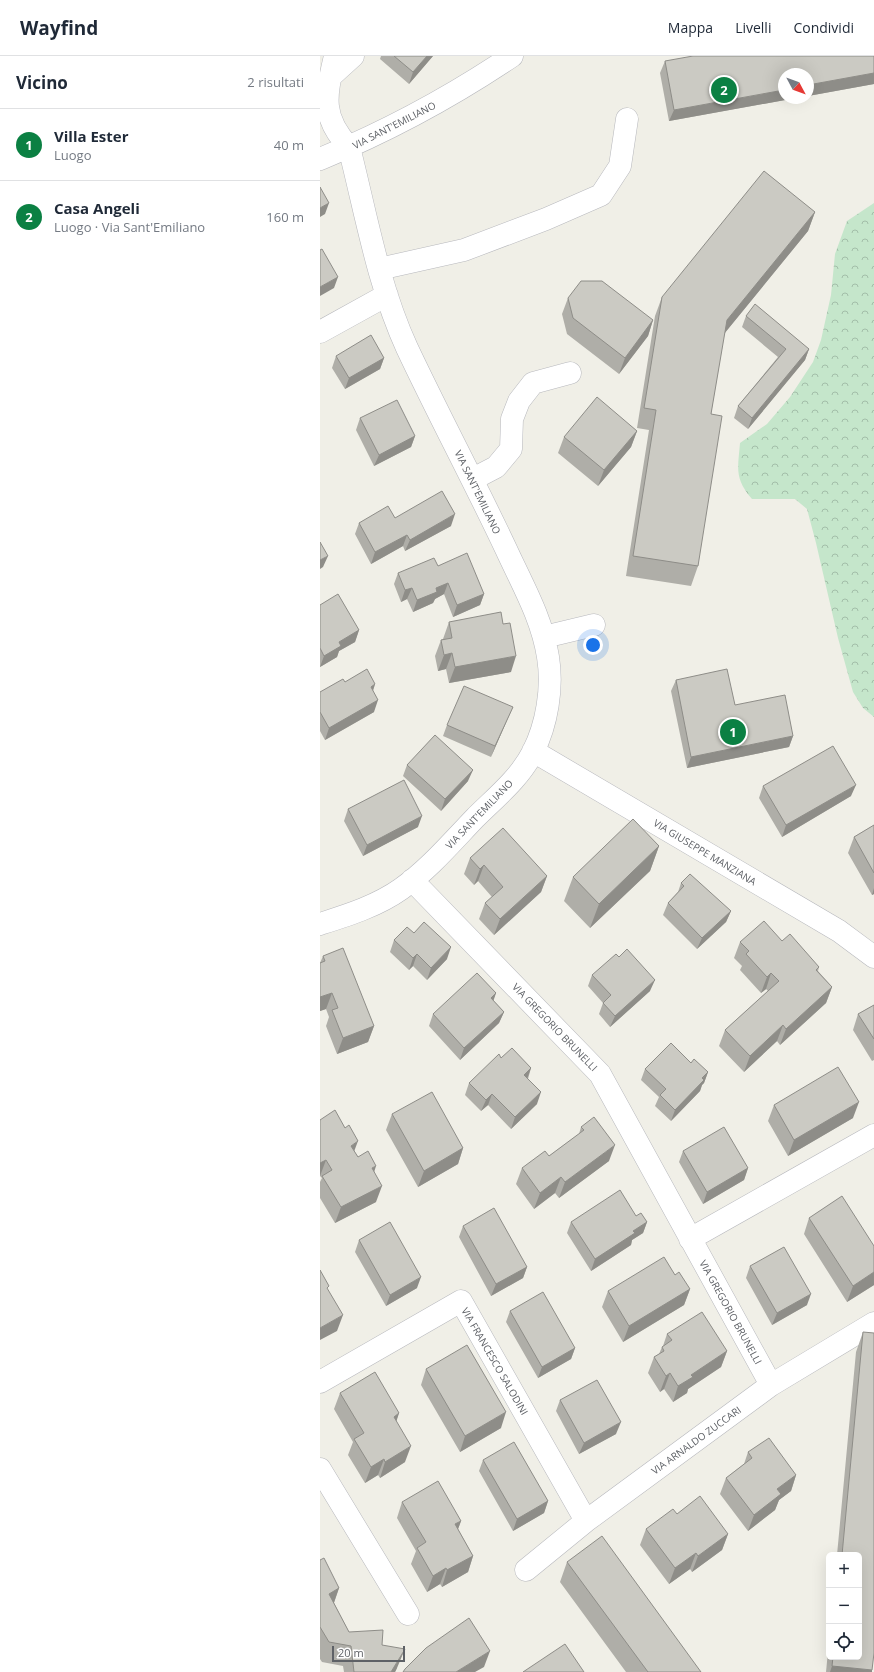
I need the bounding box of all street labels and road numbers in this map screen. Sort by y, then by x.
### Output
street label: VIA SANT'EMILIANO [350,98,438,152]
street label: VIA SANT'EMILIANO [452,448,504,536]
street label: VIA SANT'EMILIANO [442,776,516,852]
street label: VIA GIUSEPPE MANZIANA [651,816,760,889]
street label: VIA GREGORIO BRUNELLI [509,980,601,1074]
street label: VIA GREGORIO BRUNELLI [696,1257,766,1367]
street label: VIA FRANCESCO SALODINI [458,1305,532,1417]
street label: VIA ARNALDO ZUCCARI [648,1403,744,1477]

